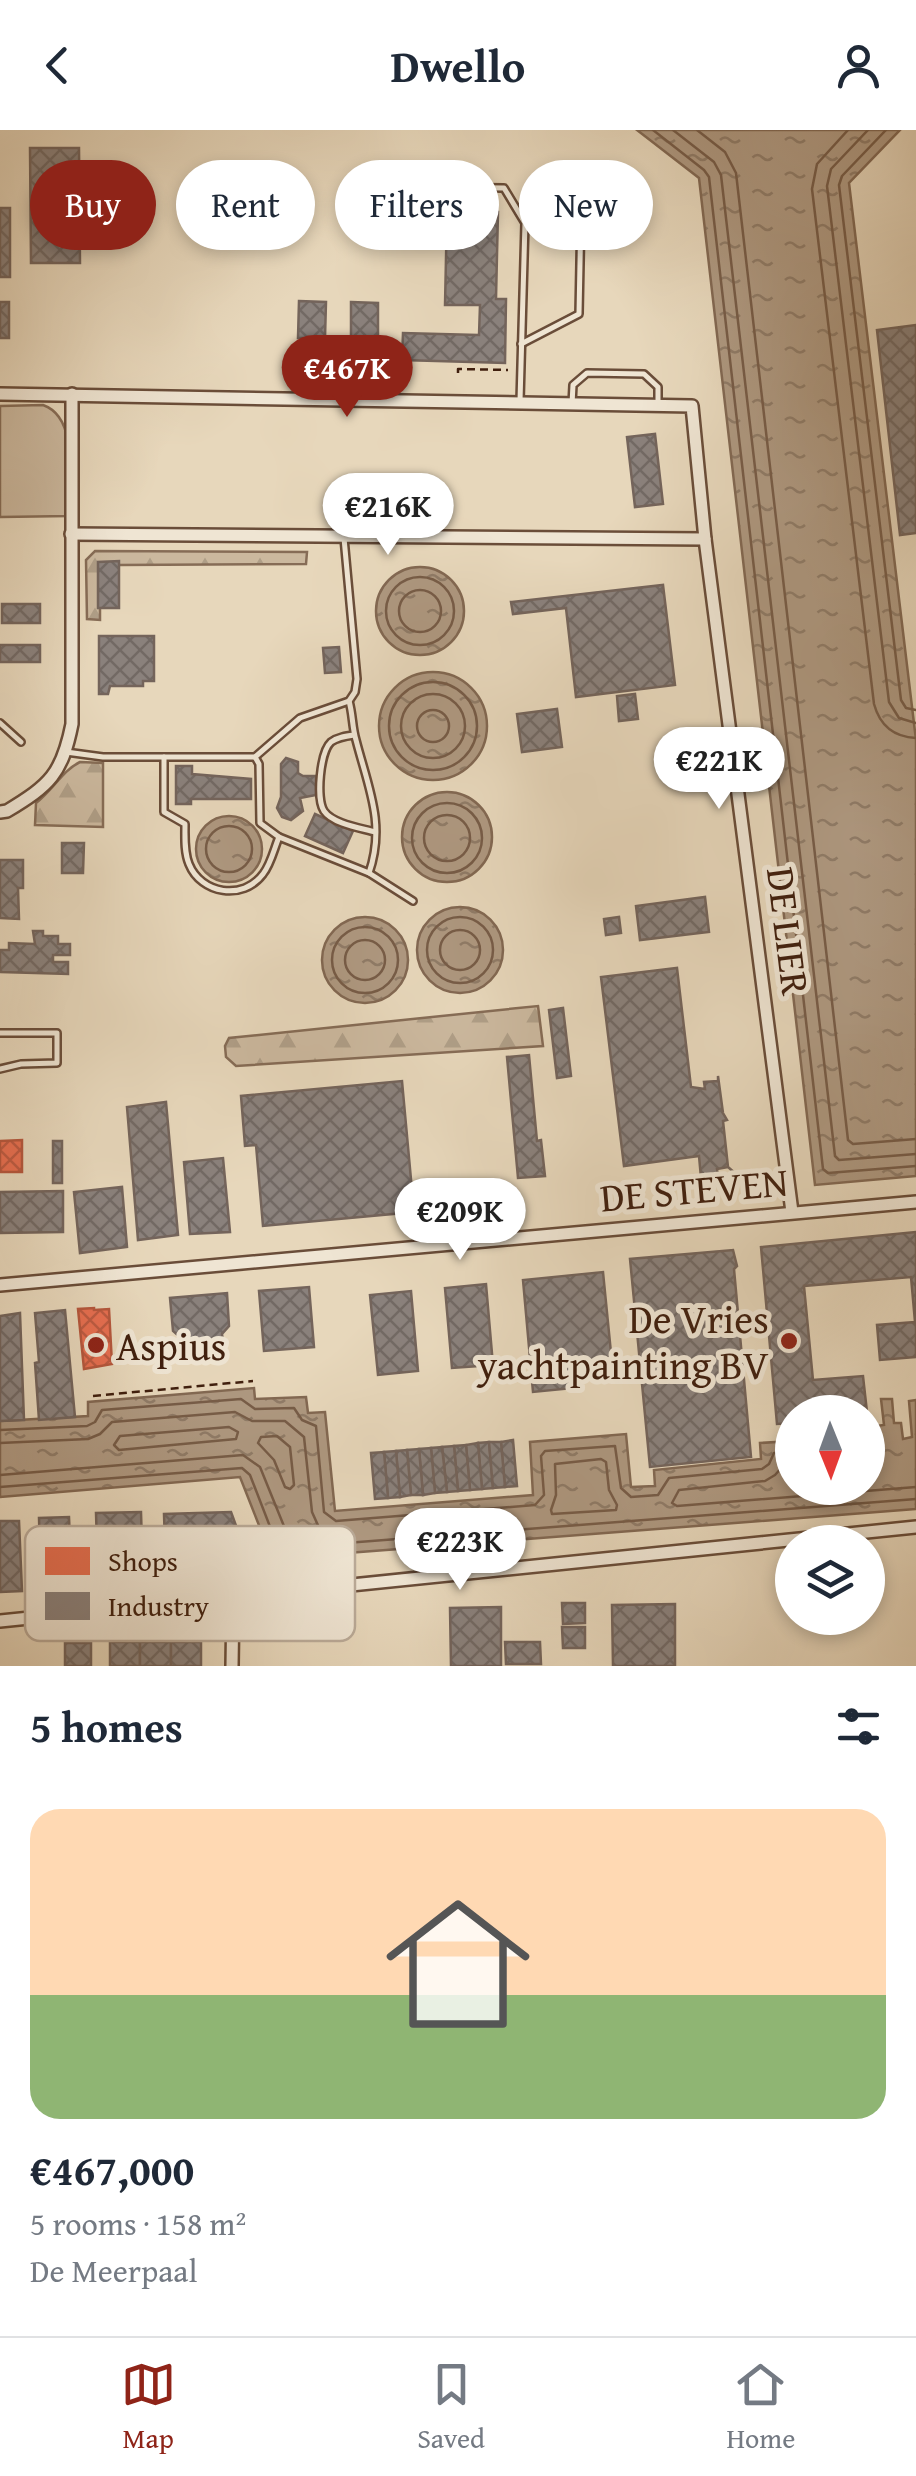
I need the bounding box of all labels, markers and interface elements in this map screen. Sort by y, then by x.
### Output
text: Dwello [391,33,525,98]
icon: back [30,38,85,93]
icon: person [831,38,886,93]
chip: Buy [30,160,156,250]
chip: Rent [176,160,315,250]
chip: Filters [335,160,499,250]
chip: New [519,160,653,250]
pin: €467K [277,335,417,420]
text: €467K [304,344,390,391]
pin: €216K [318,473,458,558]
text: €216K [345,482,431,529]
pin: €221K [649,727,789,812]
text: €221K [676,736,762,783]
street label: DE LIER [752,864,826,998]
street label: DE STEVEN [598,1151,790,1227]
pin: €209K [390,1178,530,1263]
text: €209K [417,1187,503,1234]
place label: De Vries yachtpainting BV [475,1289,769,1394]
place label: Aspius [116,1316,226,1375]
marker: De Vries yachtpainting BV [778,1330,800,1352]
marker: Aspius [85,1334,107,1356]
north arrow [775,1395,885,1505]
map controls [775,1395,885,1635]
pin: €223K [390,1508,530,1593]
text: €223K [417,1517,503,1564]
button: layers [775,1525,885,1635]
legend [25,1526,355,1641]
text: Shops [108,1540,178,1581]
text: Industry [108,1585,209,1626]
text: 5 homes [30,1696,183,1757]
icon: filters [831,1699,886,1754]
icon: home [368,1874,548,2054]
text: €467,000 [30,2139,194,2200]
text: 5 rooms · 158 m² [30,2200,246,2247]
text: De Meerpaal [30,2247,197,2294]
tab: Map [121,2357,176,2458]
tab: Saved [417,2357,485,2458]
tab: Home [726,2357,795,2458]

